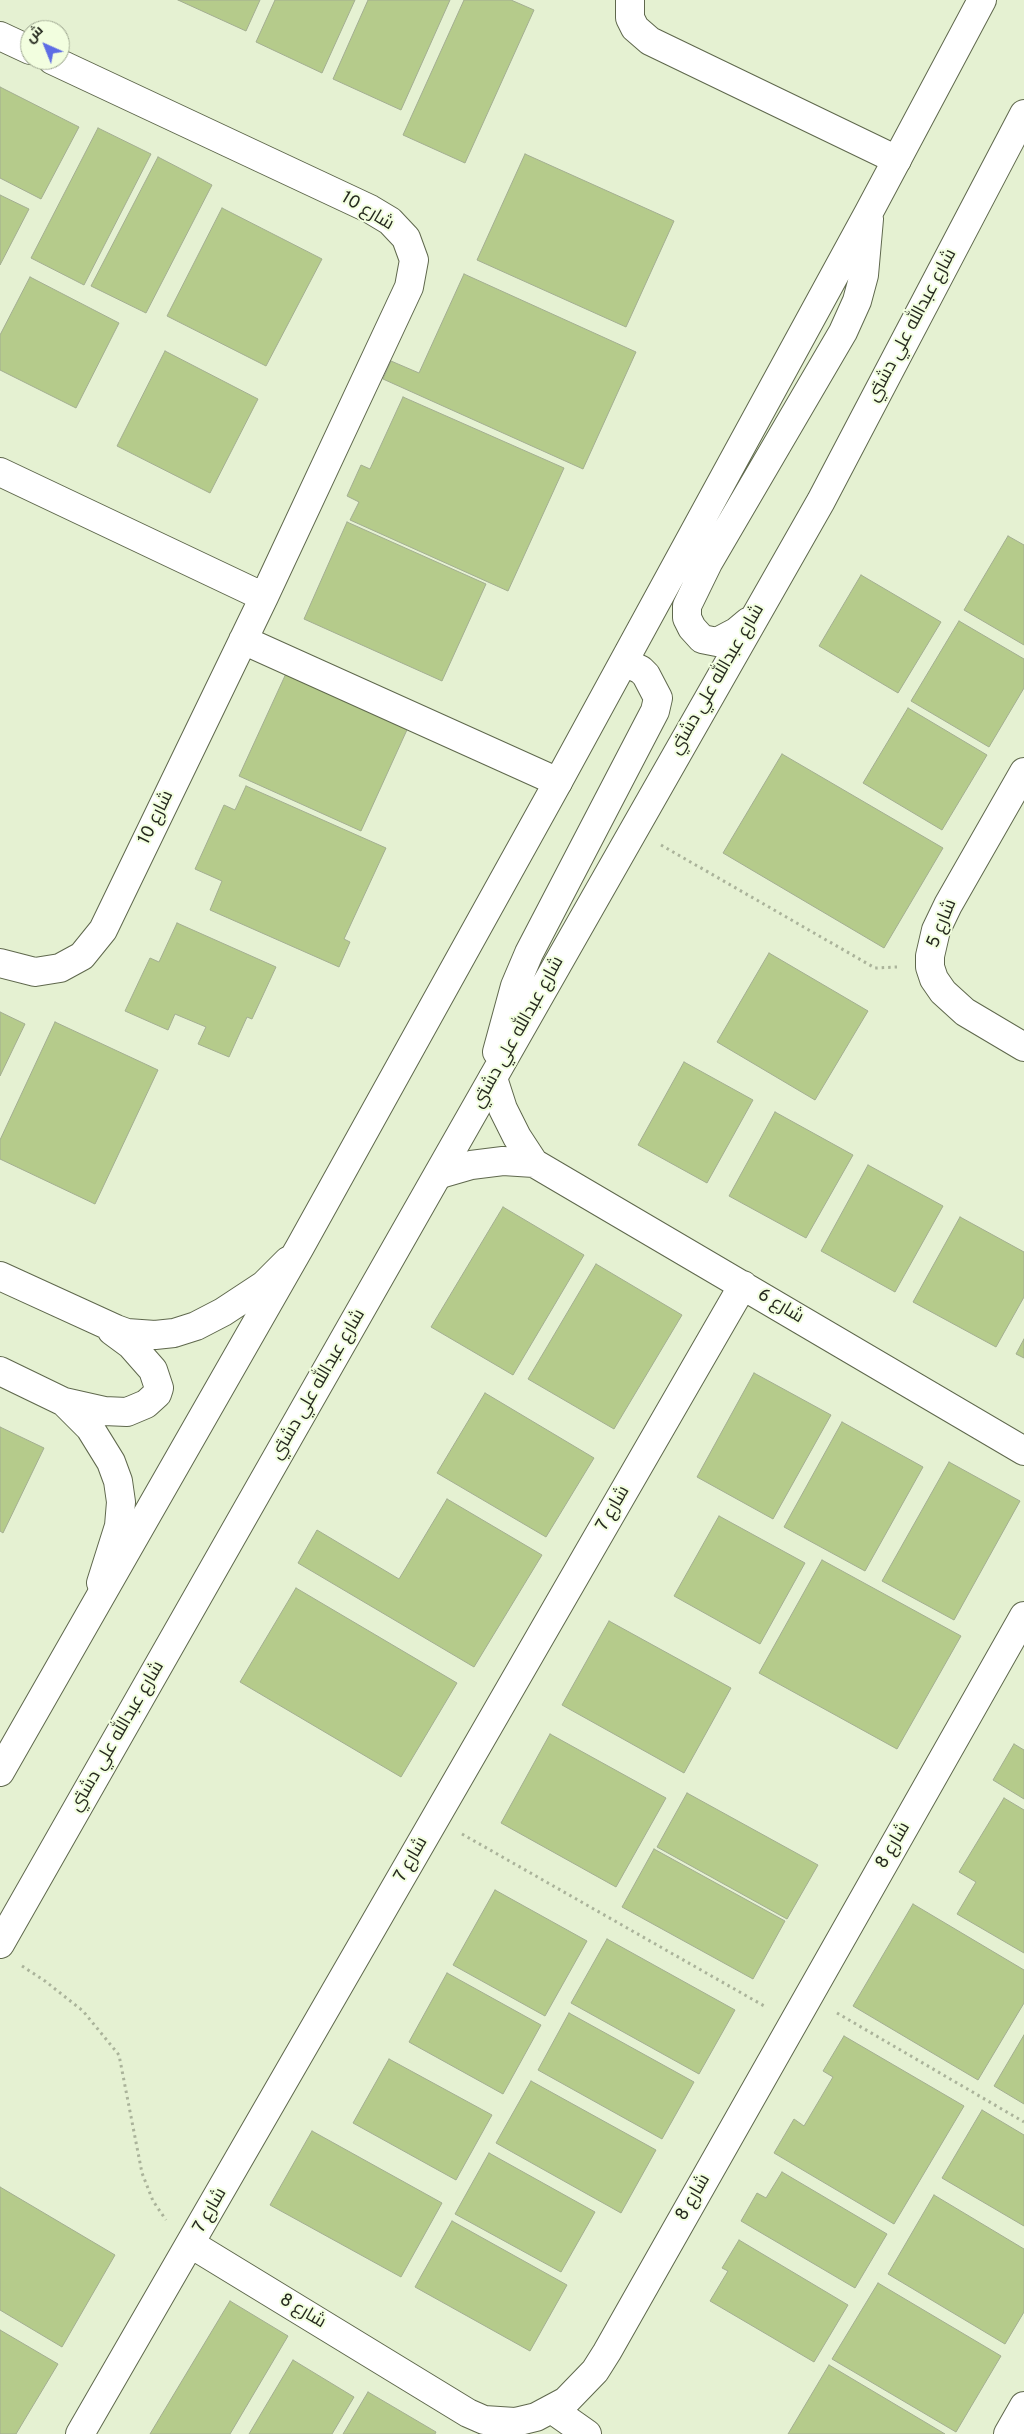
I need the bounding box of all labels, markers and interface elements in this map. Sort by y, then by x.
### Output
north arrow [20,20,70,70]
text: ش [23,22,47,47]
street label: شارع 10 [337,188,397,236]
street label: شارع عبدالله علي دشتي [864,246,962,406]
street label: شارع عبدالله علي دشتي [666,601,770,759]
street label: شارع 10 [135,787,179,849]
street label: شارع 5 [924,897,962,951]
street label: شارع عبدالله علي دشتي [468,953,570,1113]
street label: شارع 6 [753,1285,807,1329]
street label: شارع عبدالله علي دشتي [267,1306,371,1464]
street label: شارع 7 [593,1483,635,1535]
street label: شارع عبدالله علي دشتي [66,1658,170,1816]
street label: شارع 8 [872,1819,916,1873]
street label: شارع 7 [391,1834,433,1886]
street label: شارع 8 [672,2171,716,2225]
street label: شارع 7 [190,2185,232,2237]
street label: شارع 8 [275,2290,329,2334]

